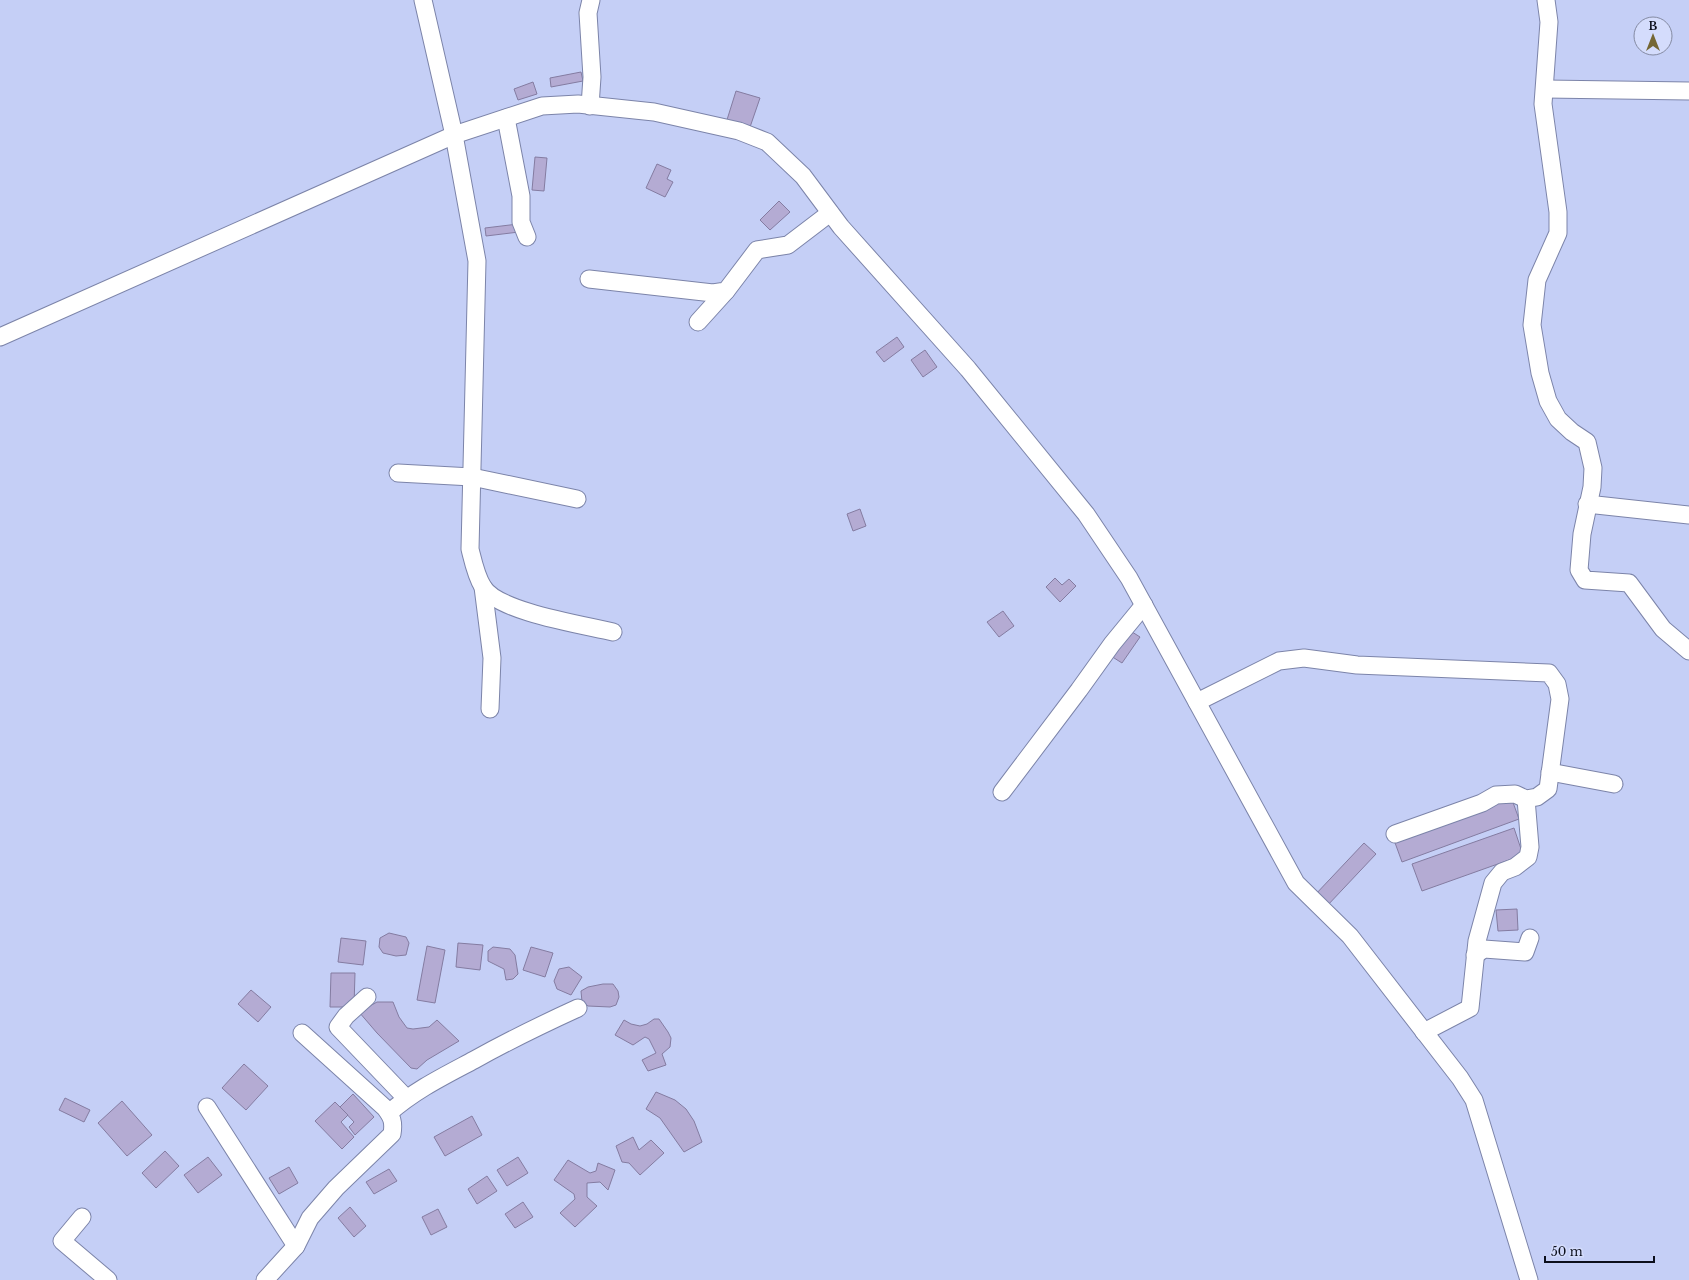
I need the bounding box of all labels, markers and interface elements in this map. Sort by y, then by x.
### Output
north arrow [1633,16,1673,56]
text: B [1649,19,1658,33]
scale bar [1545,1238,1654,1264]
text: 50 m [1551,1244,1583,1259]

